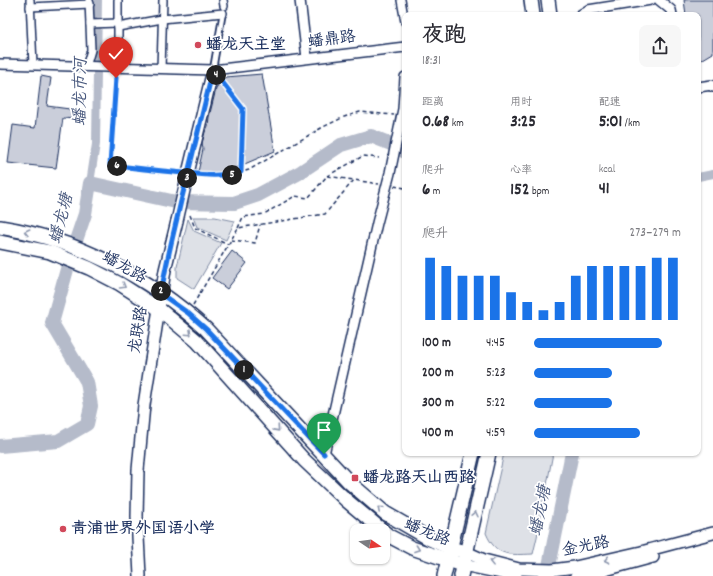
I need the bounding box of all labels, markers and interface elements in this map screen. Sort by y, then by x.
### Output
text: 夜跑 [422,21,466,52]
button: share [639,25,681,67]
street label: 蟠鼎路 [307,26,357,54]
place label: 蟠龙天主堂 [206,34,286,57]
pin [99,37,133,78]
marker: 蟠龙天主堂 [193,40,203,50]
icon: check [105,43,127,65]
text: 18:31 [422,52,441,71]
water label: 蟠龙市河 [69,55,95,126]
pin: 4 [206,65,226,85]
text: 4 [214,67,218,83]
text: 距离 [422,95,444,111]
text: 用时 [510,95,532,111]
text: 配速 [599,95,621,111]
text: 0.68 [422,111,449,135]
text: 3:25 [510,111,536,135]
text: 5:01 [599,111,622,135]
text: km [449,116,464,132]
text: /km [622,116,640,132]
pin: 6 [107,156,127,176]
text: 6 [114,158,120,174]
text: kcal [599,162,615,178]
text: 爬升 [422,163,444,179]
text: 心率 [510,163,532,179]
pin: 5 [222,165,242,185]
text: 5 [229,167,235,183]
pin: 3 [177,168,197,188]
text: 3 [185,170,189,186]
text: 41 [599,178,609,202]
text: 6 [422,179,430,203]
text: 152 [510,179,529,203]
text: m [430,184,440,200]
text: bpm [529,184,549,200]
water label: 蟠龙塘 [45,189,82,247]
text: 273–279 m [630,224,681,243]
text: 爬升 [422,225,448,244]
one-way arrow [23,229,30,237]
street label: 蟠龙路 [97,246,151,290]
one-way arrow [119,281,126,288]
pin: 2 [151,281,171,301]
text: 2 [159,283,163,299]
street label: 龙联路 [124,304,154,356]
one-way arrow [184,329,192,336]
text: 100 m [422,334,451,353]
text: 4:45 [486,334,505,353]
pin: 1 [234,360,254,380]
text: 1 [243,362,245,378]
text: 200 m [422,364,454,383]
text: 5:23 [486,364,506,383]
text: 300 m [422,394,454,413]
text: 5:22 [486,394,506,413]
pin [307,413,341,454]
icon: arrive [313,419,335,441]
one-way arrow [272,424,280,432]
text: 400 m [422,424,453,443]
text: 4:59 [486,424,506,443]
place label: 蟠龙路天山西路 [363,467,475,490]
marker: 蟠龙路天山西路 [350,473,360,483]
water label: 蟠龙塘 [525,482,559,538]
one-way arrow [377,507,384,514]
one-way arrow [470,511,478,517]
street label: 蟠龙路 [400,513,454,553]
place label: 青浦世界外国语小学 [71,518,215,541]
marker: 青浦世界外国语小学 [58,524,68,534]
north arrow [350,524,390,564]
map controls [350,524,390,564]
street label: 金光路 [560,531,612,563]
one-way arrow [413,545,420,553]
one-way arrow [604,555,611,563]
one-way arrow [489,559,495,567]

